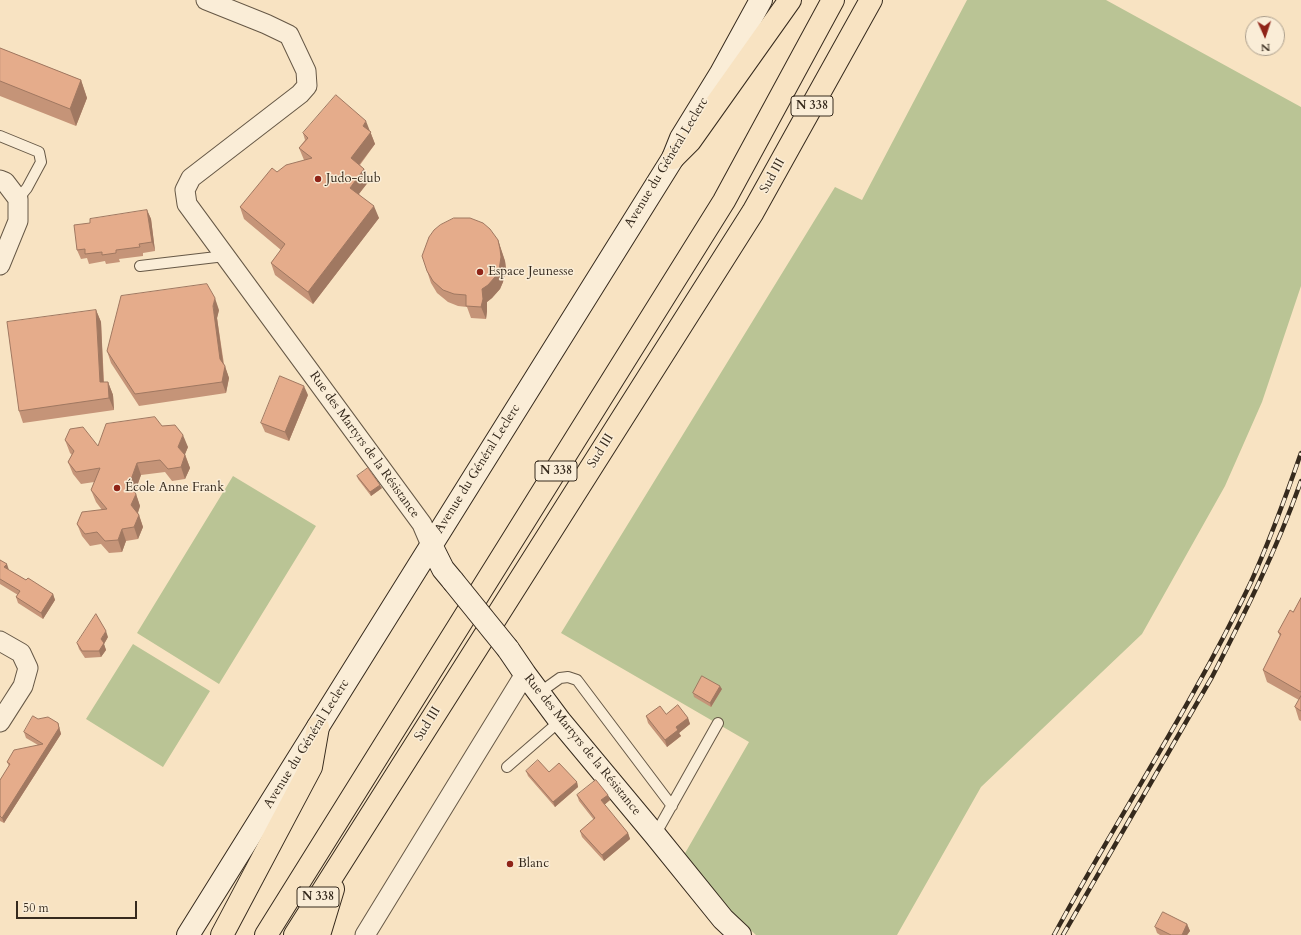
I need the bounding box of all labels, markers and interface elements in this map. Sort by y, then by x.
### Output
north arrow [1245,16,1285,56]
text: N [1260,40,1271,55]
street label: Avenue du Général Leclerc [622,95,712,231]
road number: N 338 [791,96,833,116]
street label: Sud III [757,156,789,196]
place label: Judo-club [326,171,381,187]
marker: Judo-club [313,174,323,184]
place label: Espace Jeunesse [488,264,574,280]
marker: Espace Jeunesse [475,267,485,277]
street label: Rue des Martyrs de la Résistance [306,369,422,521]
street label: Avenue du Général Leclerc [432,402,524,536]
street label: Sud III [584,431,618,471]
road number: N 338 [535,461,577,481]
place label: École Anne Frank [125,480,224,496]
marker: École Anne Frank [112,483,122,493]
street label: Rue des Martyrs de la Résistance [520,671,644,819]
street label: Avenue du Général Leclerc [261,677,353,811]
street label: Sud III [411,704,445,744]
place label: Blanc [518,856,549,872]
marker: Blanc [505,859,515,869]
road number: N 338 [297,887,339,907]
scale bar [18,893,139,919]
text: 50 m [23,900,49,916]

